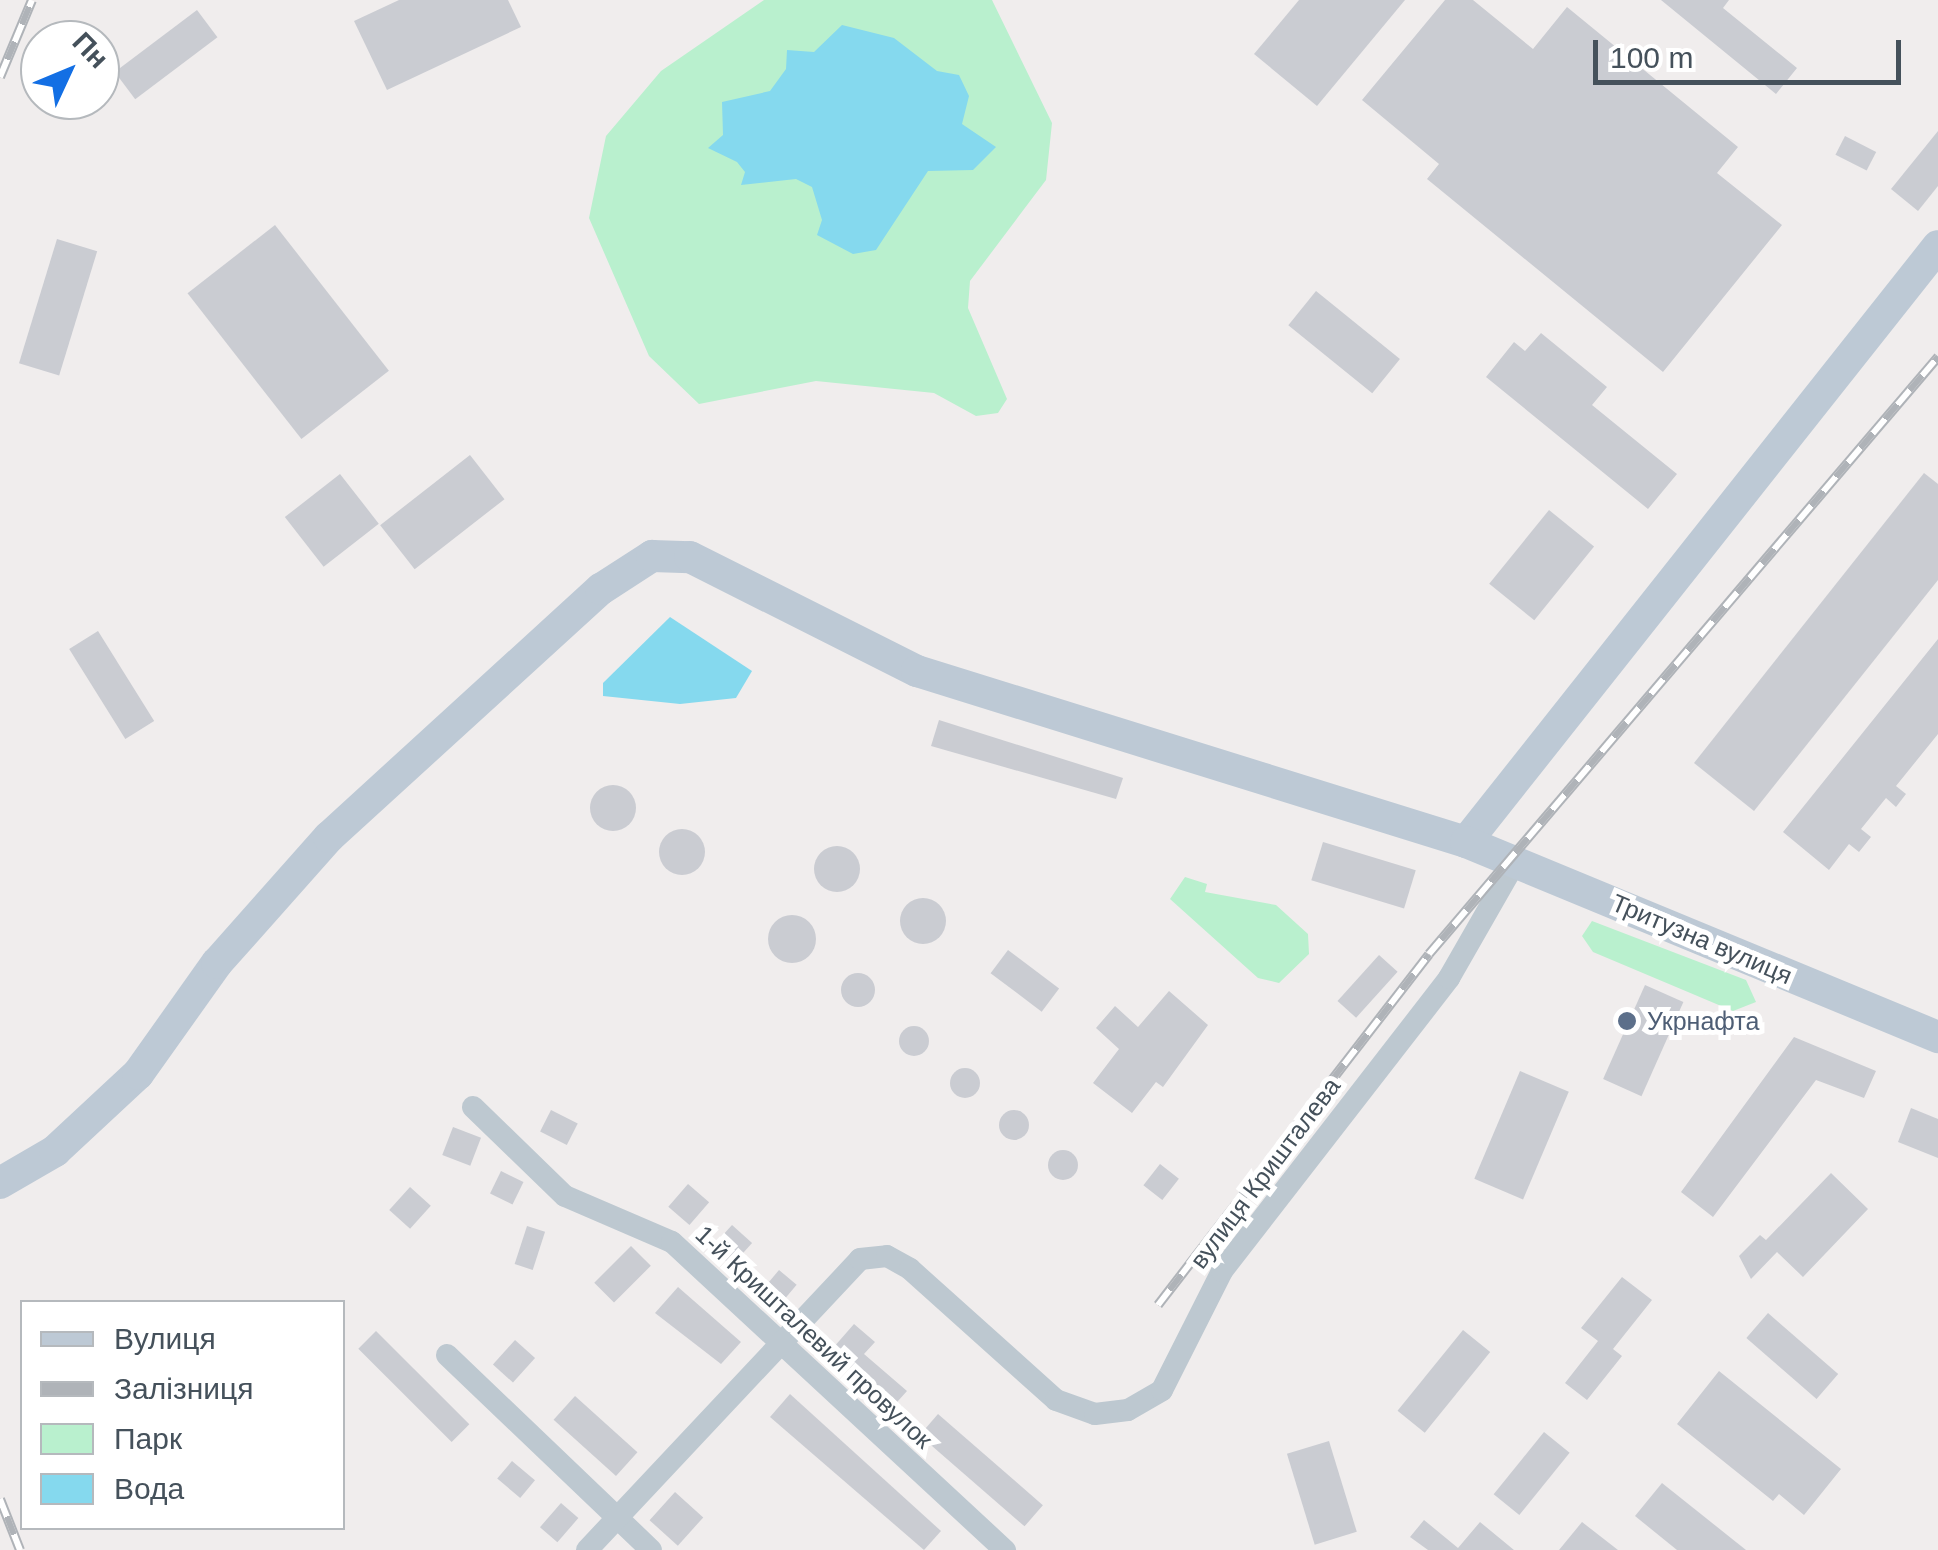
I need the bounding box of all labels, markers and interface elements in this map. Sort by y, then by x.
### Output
north arrow [20,20,120,120]
scale bar [1598,20,1906,82]
text: Пн [66,26,115,74]
text: 100 m [1610,41,1693,74]
street label: Тритузна вулиця [1607,887,1797,991]
place label: Укрнафта [1647,1006,1759,1036]
marker: Укрнафта [1616,1010,1638,1032]
street label: вулиця Кришталева [1184,1072,1346,1274]
street label: 1-й Кришталевий провулок [689,1219,939,1455]
legend [20,1300,345,1530]
text: Вулиця [114,1322,216,1355]
text: Залізниця [114,1372,253,1405]
text: Парк [114,1422,182,1455]
text: Вода [114,1472,184,1505]

